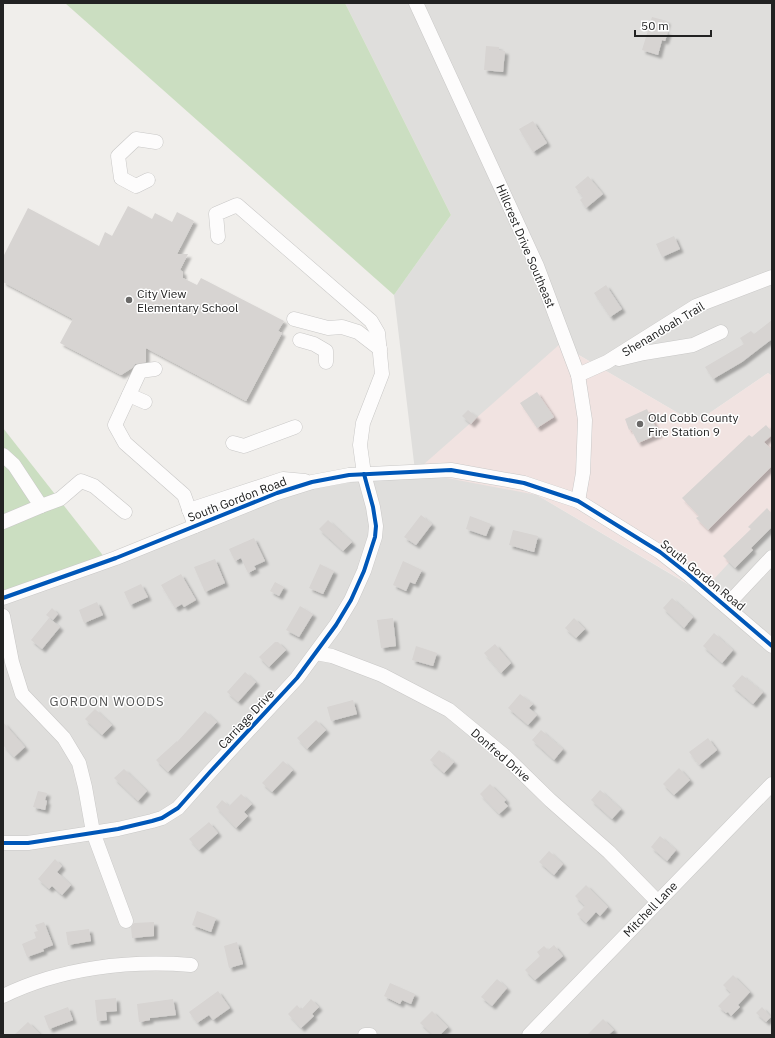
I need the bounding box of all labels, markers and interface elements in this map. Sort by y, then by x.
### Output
scale bar [635,12,711,38]
text: 50 m [641,18,669,33]
street label: Hillcrest Drive Southeast [493,182,559,310]
place label: City View Elementary School [137,286,238,315]
marker: City View Elementary School [124,295,134,305]
street label: Shenandoah Trail [619,298,707,360]
place label: Old Cobb County Fire Station 9 [648,410,738,439]
marker: Old Cobb County Fire Station 9 [635,419,645,429]
street label: South Gordon Road [185,473,289,525]
street label: South Gordon Road [658,536,748,614]
street label: Carriage Drive [215,686,278,752]
district label: GORDON WOODS [49,693,165,710]
street label: Donfred Drive [468,725,534,785]
street label: Mitchell Lane [620,878,680,940]

